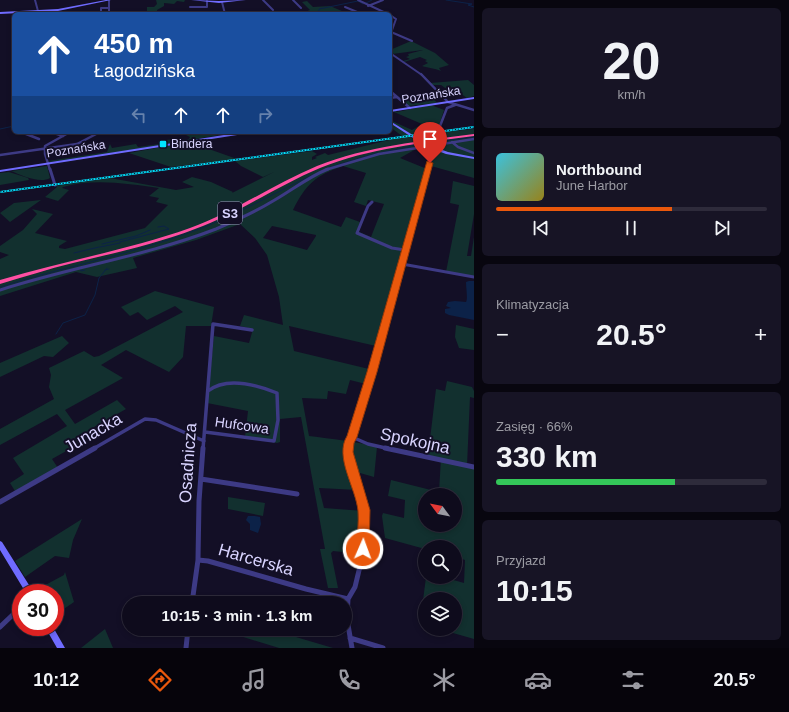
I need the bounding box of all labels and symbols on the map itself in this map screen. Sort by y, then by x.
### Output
street label: Poznańska [401,83,462,107]
pin [413,122,447,163]
street label: Poznańska [46,137,107,161]
place label: Bindera [171,137,213,151]
marker: Bindera [158,139,168,149]
road number: S3 [218,202,242,224]
street label: Junacka [61,409,126,457]
street label: Hufcowa [214,413,270,437]
street label: Osadnicza [176,422,200,504]
street label: Spokojna [378,424,452,458]
north arrow [418,488,462,532]
position arrow [342,528,384,570]
street label: Harcerska [216,540,296,580]
speed limit sign: 30 [12,584,64,636]

